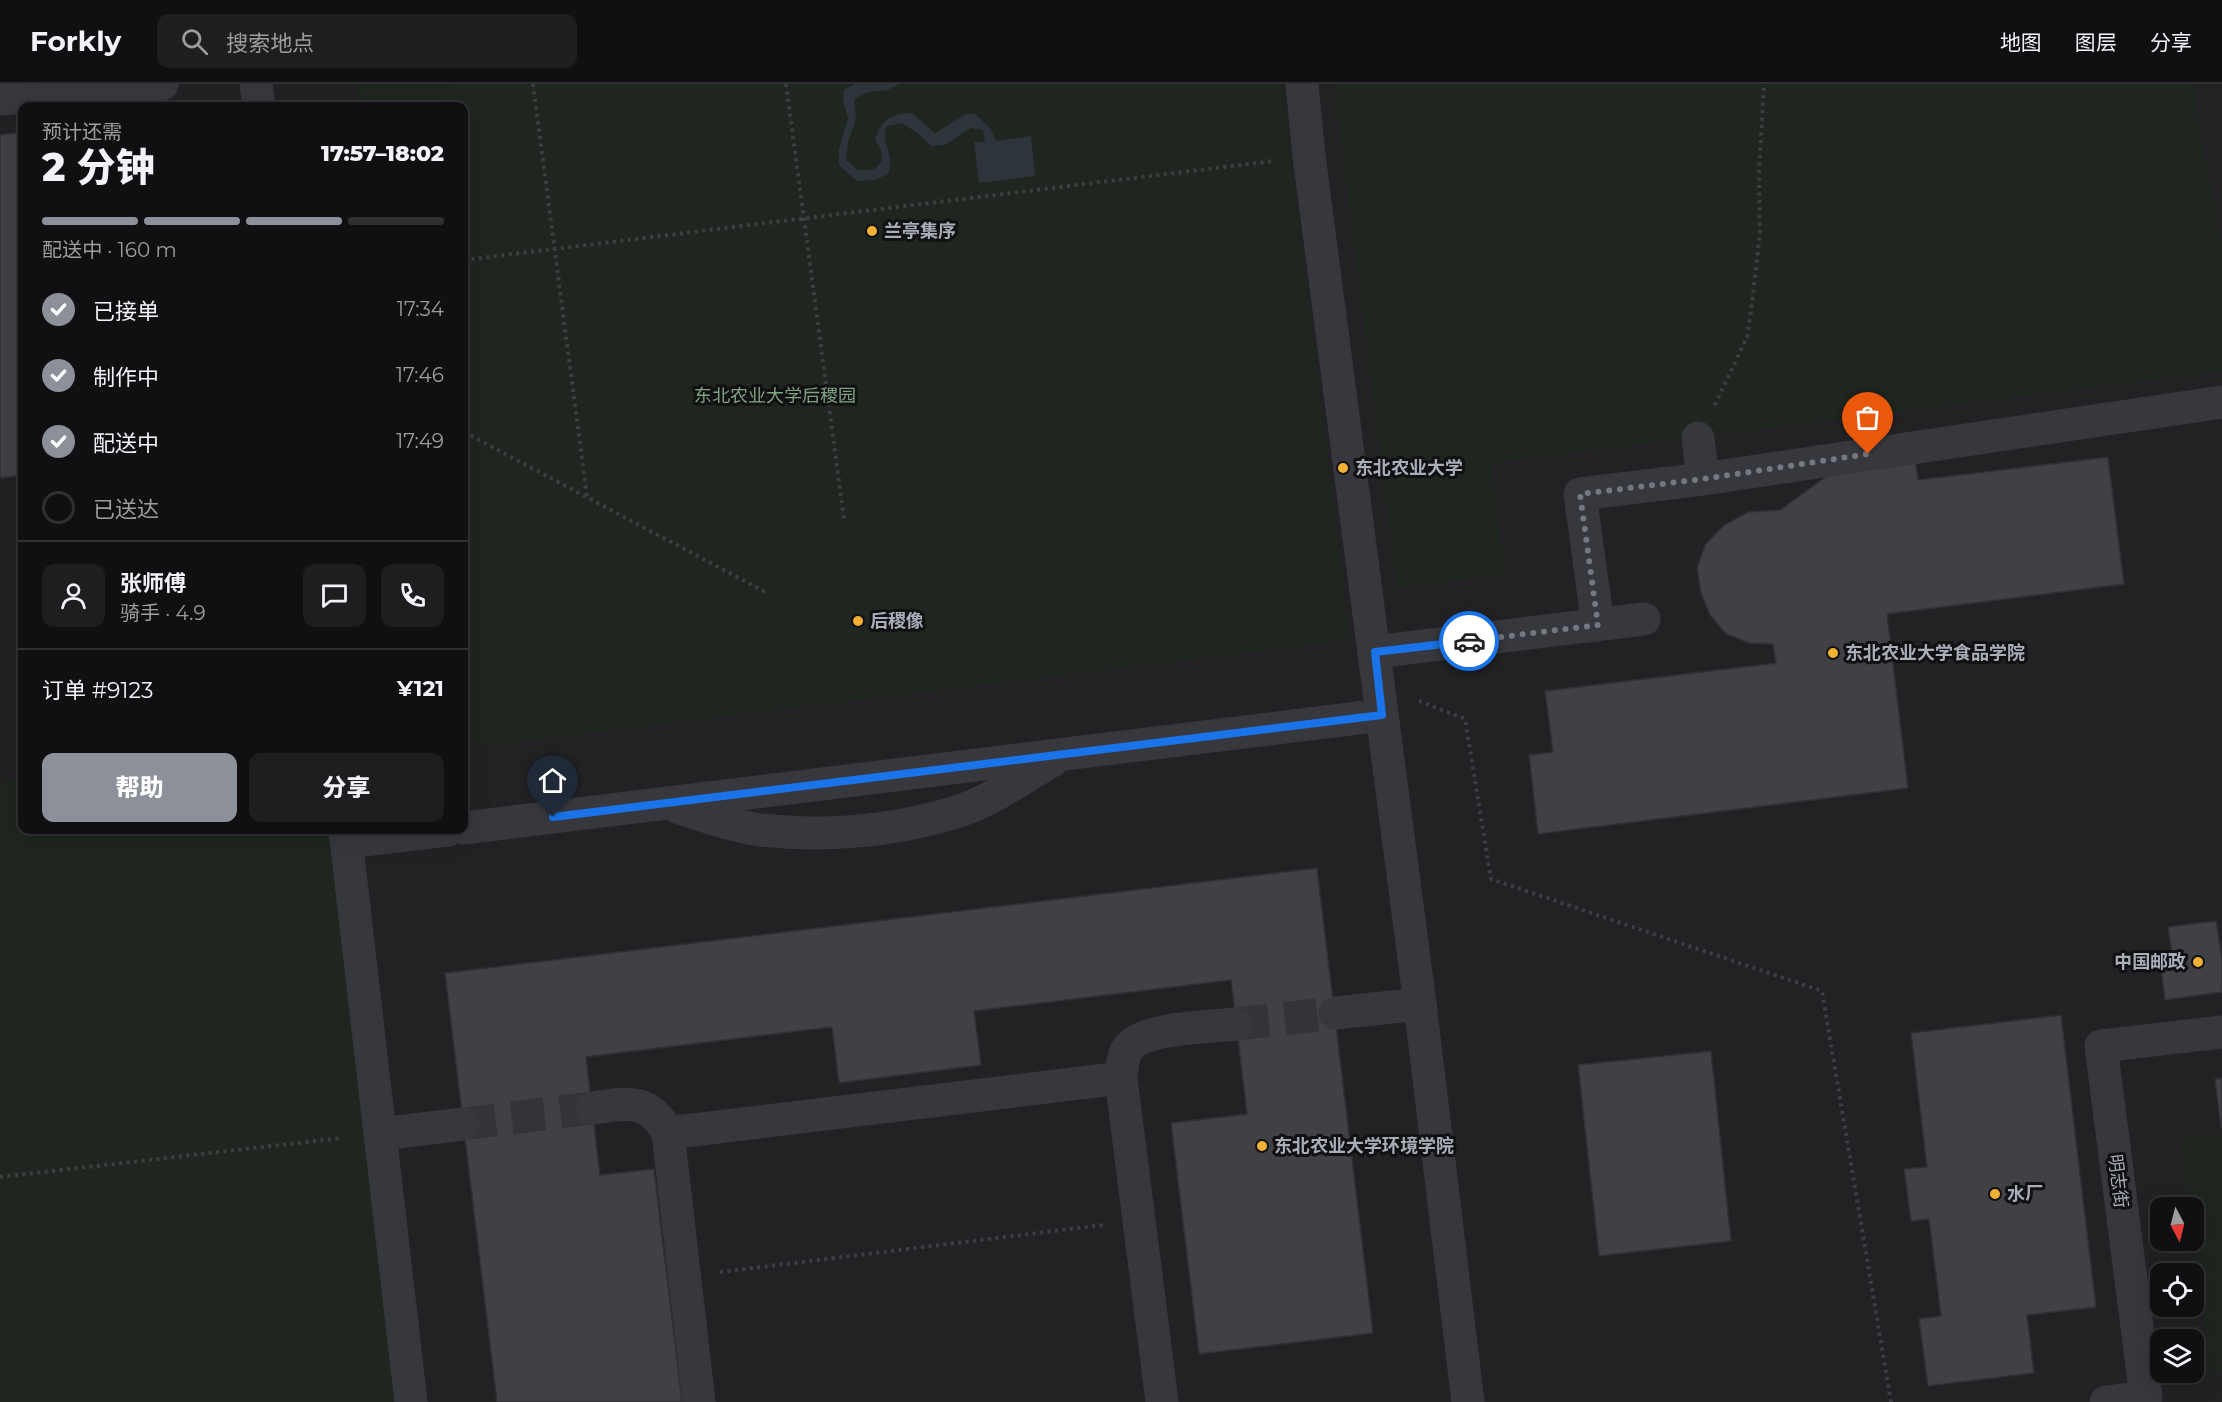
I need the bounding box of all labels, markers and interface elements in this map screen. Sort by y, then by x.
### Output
search box [157,14,577,68]
text: Forkly [30,24,121,58]
icon: search [178,25,211,58]
text: 搜索地点 [226,30,314,57]
text: 地图 [2000,30,2042,55]
text: 图层 [2075,30,2117,55]
text: 分享 [2150,30,2192,55]
text: 预计还需 [42,120,122,144]
text: 17:57–18:02 [321,140,444,167]
text: 2 分钟 [42,143,155,191]
place label: 兰亭集序 [884,220,956,242]
marker: 兰亭集序 [865,224,879,238]
text: 配送中 · 160 m [42,238,177,262]
icon: check [42,293,75,326]
text: 17:34 [397,297,444,321]
text: 已接单 [93,298,159,325]
icon: check [42,359,75,392]
text: 17:46 [396,363,444,387]
text: 制作中 [93,364,159,391]
park label: 东北农业大学后稷园 [694,385,856,407]
pin [1842,392,1893,454]
icon: bag [1851,401,1884,434]
icon: check [42,425,75,458]
text: 17:49 [396,429,444,453]
text: 配送中 [93,430,159,457]
place label: 东北农业大学 [1355,457,1463,479]
marker: 东北农业大学 [1336,461,1350,475]
text: 已送达 [93,496,159,523]
button: person [42,564,105,627]
button: chat [303,564,366,627]
button: phone [381,564,444,627]
text: 张师傅 [120,570,186,597]
text: 骑手 · 4.9 [120,601,206,625]
place label: 后稷像 [870,610,924,632]
courier [1439,611,1499,671]
marker: 后稷像 [851,614,865,628]
icon: car [1453,625,1486,658]
place label: 东北农业大学食品学院 [1845,642,2025,664]
marker: 东北农业大学食品学院 [1826,646,1840,660]
text: ¥121 [397,675,444,702]
text: 订单 #9123 [42,677,153,704]
button: 帮助 [42,753,237,822]
button: 分享 [249,753,444,822]
pin [527,755,578,817]
icon: home [536,764,569,797]
place label: 中国邮政 [2114,951,2186,973]
marker: 中国邮政 [2191,955,2205,969]
place label: 东北农业大学环境学院 [1274,1135,1454,1157]
marker: 东北农业大学环境学院 [1255,1139,1269,1153]
street label: 明志街 [2104,1153,2132,1209]
place label: 水厂 [2007,1183,2043,1205]
marker: 水厂 [1988,1187,2002,1201]
north arrow [2150,1197,2204,1251]
map controls [2150,1197,2204,1383]
button: locate [2150,1263,2204,1317]
button: layers [2150,1329,2204,1383]

